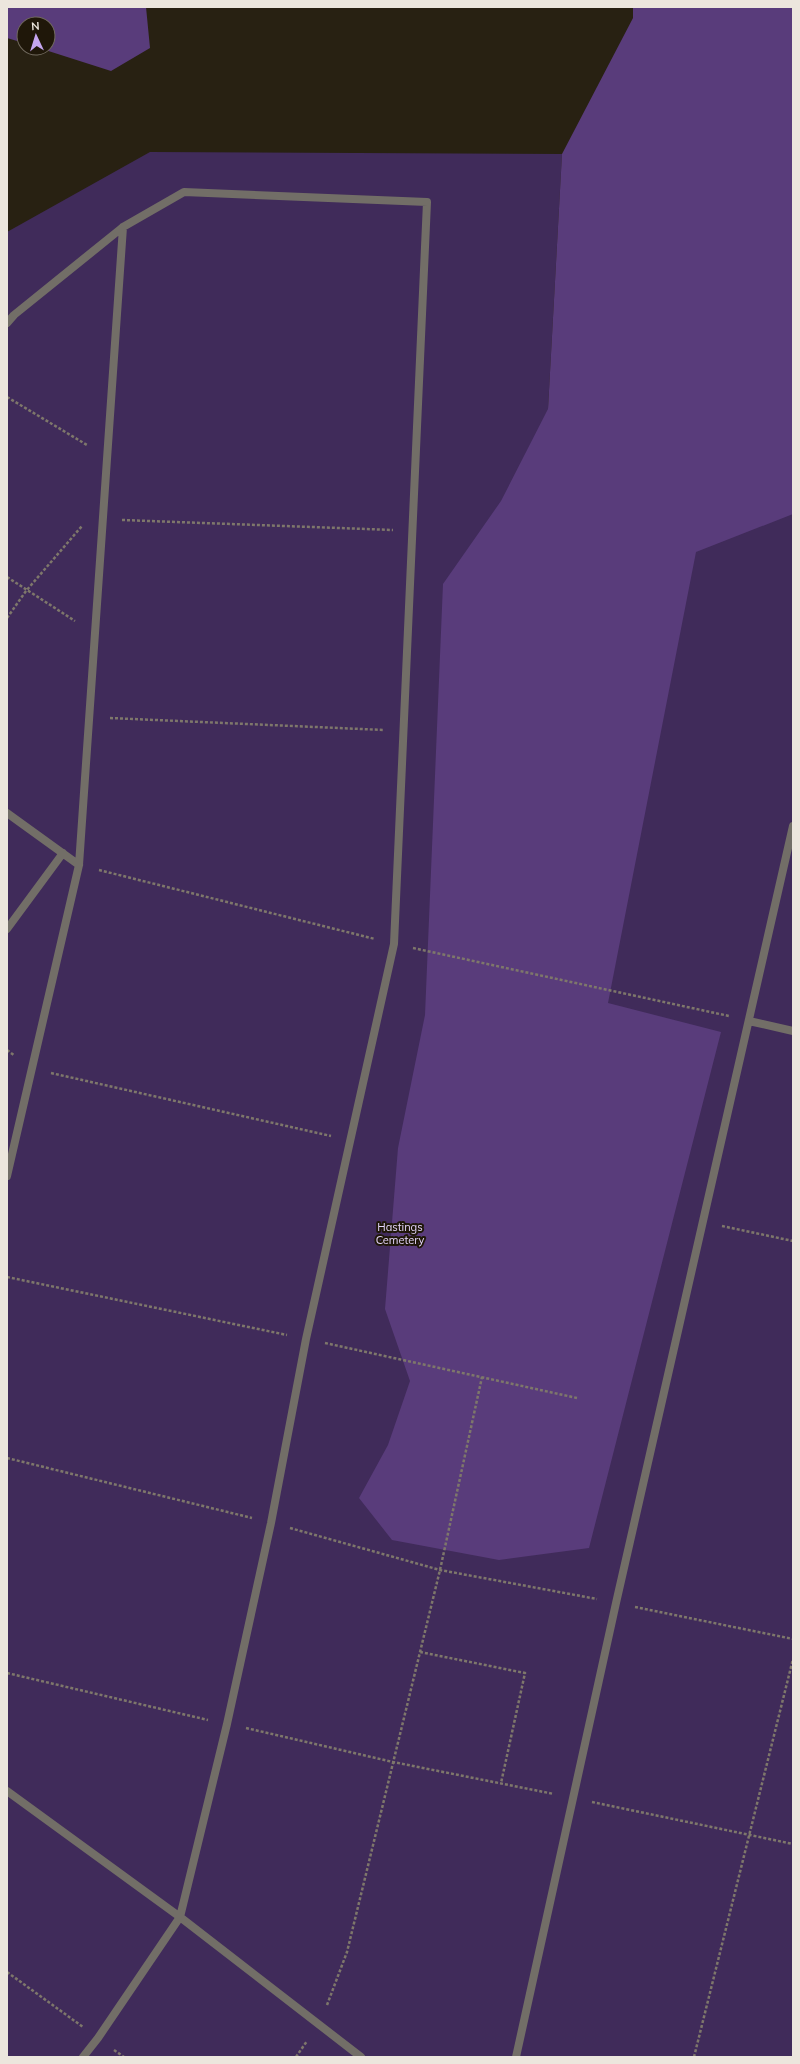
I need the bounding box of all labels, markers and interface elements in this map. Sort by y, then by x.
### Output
north arrow [16,16,56,56]
text: N [31,19,40,33]
park label: Hastings Cemetery [376,1220,425,1247]

